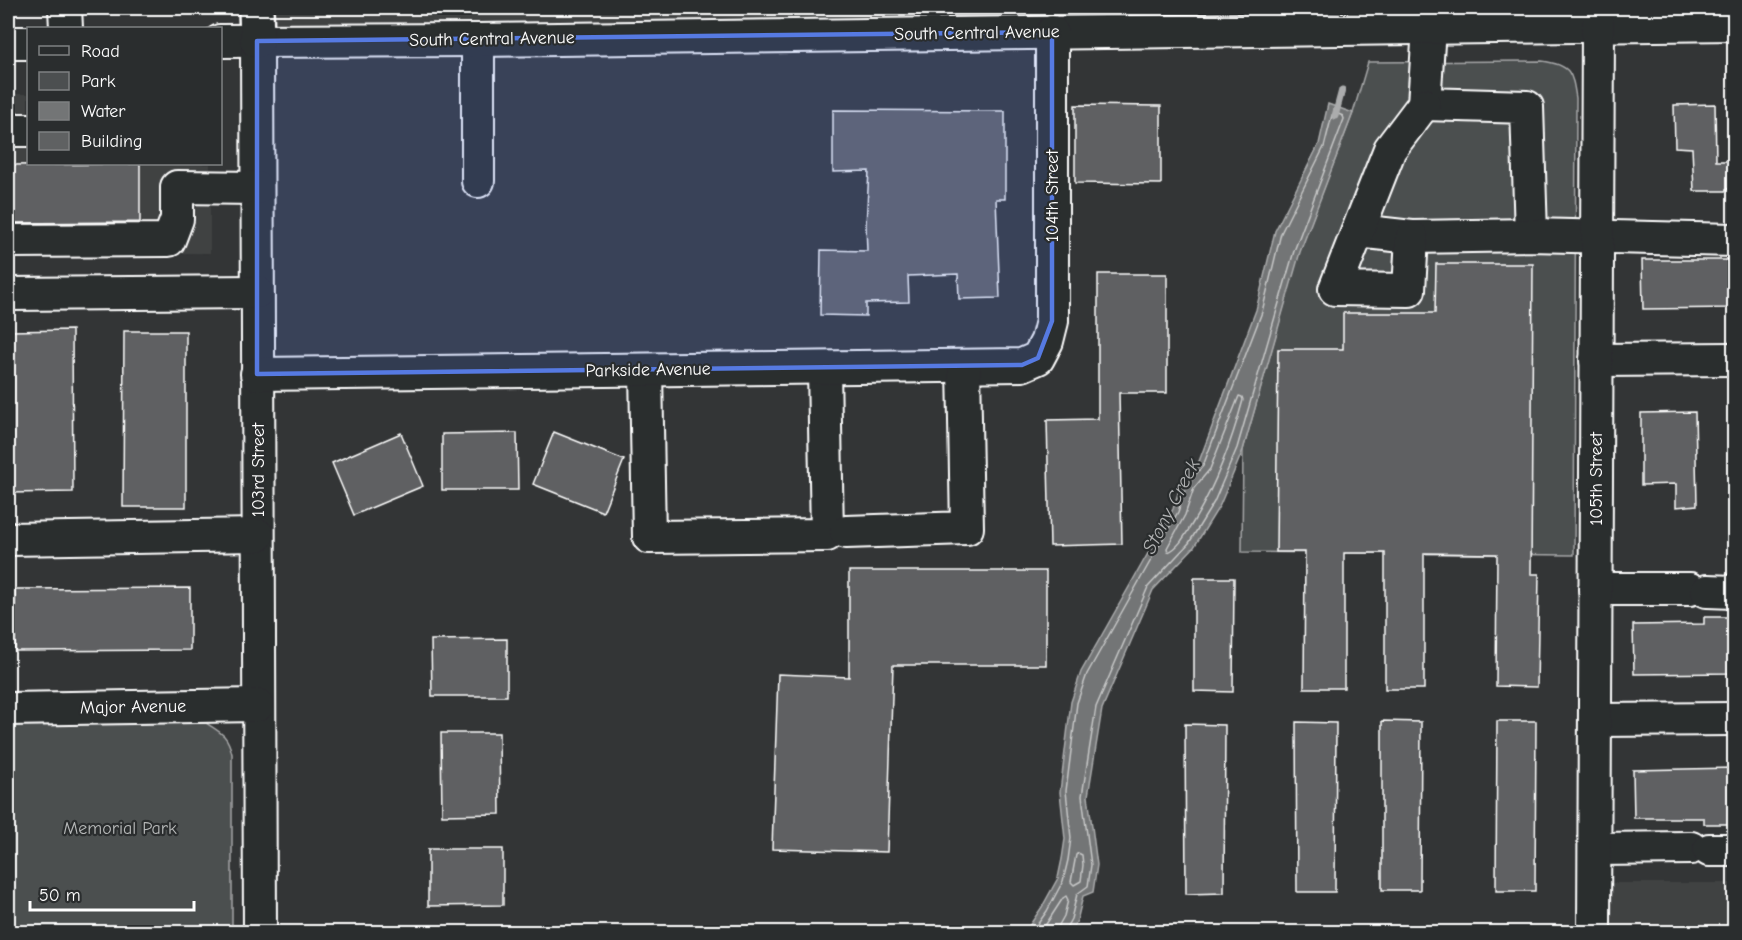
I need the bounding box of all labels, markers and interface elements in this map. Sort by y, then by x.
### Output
street label: South Central Avenue [894,21,1060,45]
legend [27,27,222,165]
street label: South Central Avenue [409,27,575,51]
text: Road [81,41,120,62]
text: Park [81,71,116,92]
text: Water [81,101,126,122]
text: Building [81,131,143,152]
street label: 104th Street [1042,149,1063,242]
street label: Parkside Avenue [585,358,711,382]
street label: 103rd Street [248,422,269,517]
street label: 105th Street [1586,431,1607,526]
water label: Stony Creek [1137,454,1205,557]
street label: Major Avenue [80,696,186,718]
park label: Memorial Park [63,818,177,839]
scale bar [30,874,194,912]
text: 50 m [39,885,81,906]

